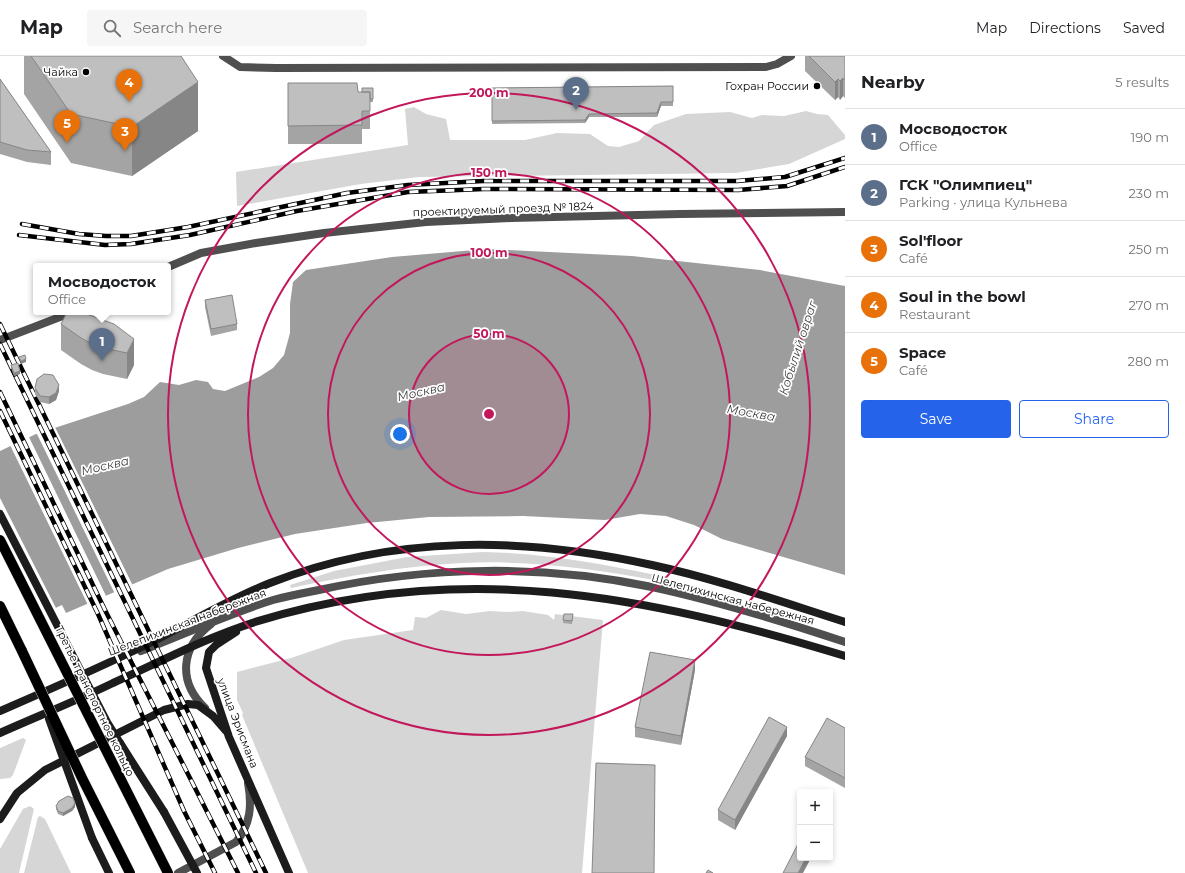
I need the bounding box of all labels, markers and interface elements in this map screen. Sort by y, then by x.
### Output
search box [87,10,367,46]
text: Map [20,16,63,39]
icon: search [101,17,123,39]
text: Search here [133,18,222,37]
text: Map [976,19,1007,37]
text: Directions [1029,19,1101,37]
text: Saved [1123,19,1165,37]
place label: Чайка [43,65,78,79]
marker: Чайка [81,67,91,77]
pin: 4 [116,69,142,102]
text: Nearby [861,72,925,92]
text: 5 results [1115,74,1169,90]
pin: 2 [563,77,589,110]
place label: Гохран России [725,79,809,93]
marker: Гохран России [812,81,822,91]
text: 200 m [469,85,509,100]
pin: 5 [54,110,80,143]
pin: 3 [112,118,138,151]
text: Мосводосток [899,119,1007,138]
text: 1 [871,129,877,145]
text: 190 m [1131,129,1169,145]
text: Office [899,138,937,154]
text: 150 m [471,165,507,180]
text: ГСК "Олимпиец" [899,175,1032,194]
text: 2 [870,185,878,201]
text: 230 m [1128,185,1169,201]
text: Parking · улица Кульнева [899,194,1068,210]
street label: проектируемый проезд № 1824 [412,199,594,219]
text: Sol'floor [899,231,963,250]
text: 3 [870,241,878,257]
text: 250 m [1128,241,1169,257]
text: 100 m [471,245,507,260]
text: Café [899,250,928,266]
popup [33,263,171,315]
text: Мосводосток [48,272,156,291]
text: Soul in the bowl [899,287,1026,306]
text: Office [48,291,86,307]
text: 4 [870,297,878,313]
text: 270 m [1128,297,1169,313]
water label: Кобылий овраг [775,298,820,397]
text: Restaurant [899,306,970,322]
text: 50 m [473,326,505,341]
pin: 1 [89,328,115,361]
text: Space [899,343,946,362]
text: 5 [870,353,878,369]
text: 280 m [1128,353,1169,369]
text: Café [899,362,928,378]
water label: Москва [395,379,446,404]
button: Save [861,400,1011,438]
button: Share [1019,400,1169,438]
water label: Москва [726,401,776,424]
centre of rings [482,407,496,421]
your location [390,424,410,444]
water label: Москва [79,453,130,478]
street label: Шелепихинская набережная [650,570,816,628]
street label: Шелепихинская набережная [106,585,268,659]
street label: Третье транспортное кольцо [52,623,138,779]
street label: улица Эрисмана [214,675,262,770]
map controls [797,789,833,861]
button: + [797,789,833,825]
button: − [797,825,833,861]

